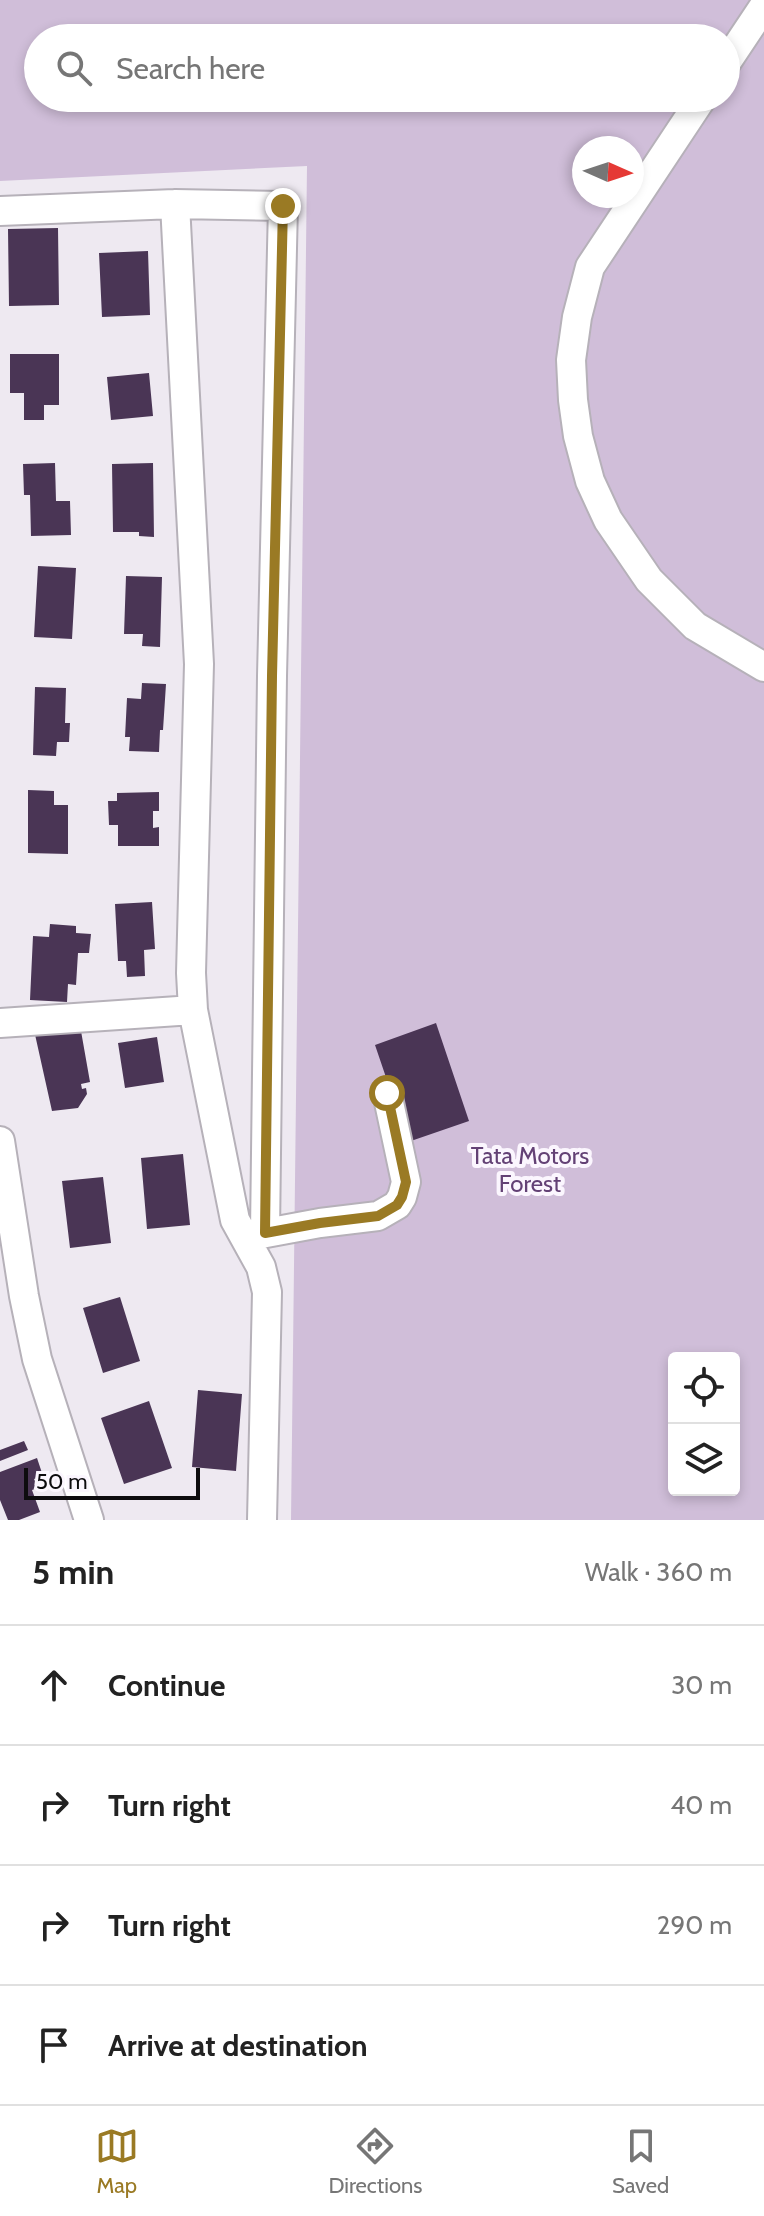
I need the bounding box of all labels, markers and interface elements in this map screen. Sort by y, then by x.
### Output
search box [24,24,740,112]
icon: search [52,46,96,90]
text: Search here [116,50,265,87]
north arrow [572,136,644,208]
route end [265,188,301,224]
route start [369,1075,405,1111]
park label: Tata Motors Forest [471,1141,589,1198]
map controls [668,1352,740,1496]
button: locate [668,1352,740,1424]
button: layers [668,1424,740,1496]
scale bar [24,1464,200,1500]
text: 50 m [36,1468,88,1495]
text: 5 min [32,1551,114,1593]
text: Walk · 360 m [585,1556,732,1588]
icon: ahead [32,1663,76,1707]
text: Continue [108,1667,225,1704]
text: 30 m [671,1669,732,1701]
icon: right [32,1783,76,1827]
text: Turn right [108,1787,231,1824]
text: 40 m [670,1789,732,1821]
icon: right [32,1903,76,1947]
text: Turn right [108,1907,231,1944]
text: 290 m [657,1909,732,1941]
icon: arrive [32,2023,76,2067]
text: Arrive at destination [108,2027,368,2064]
tab: Map [95,2124,139,2199]
tab: Directions [328,2124,422,2199]
tab: Saved [612,2124,669,2199]

